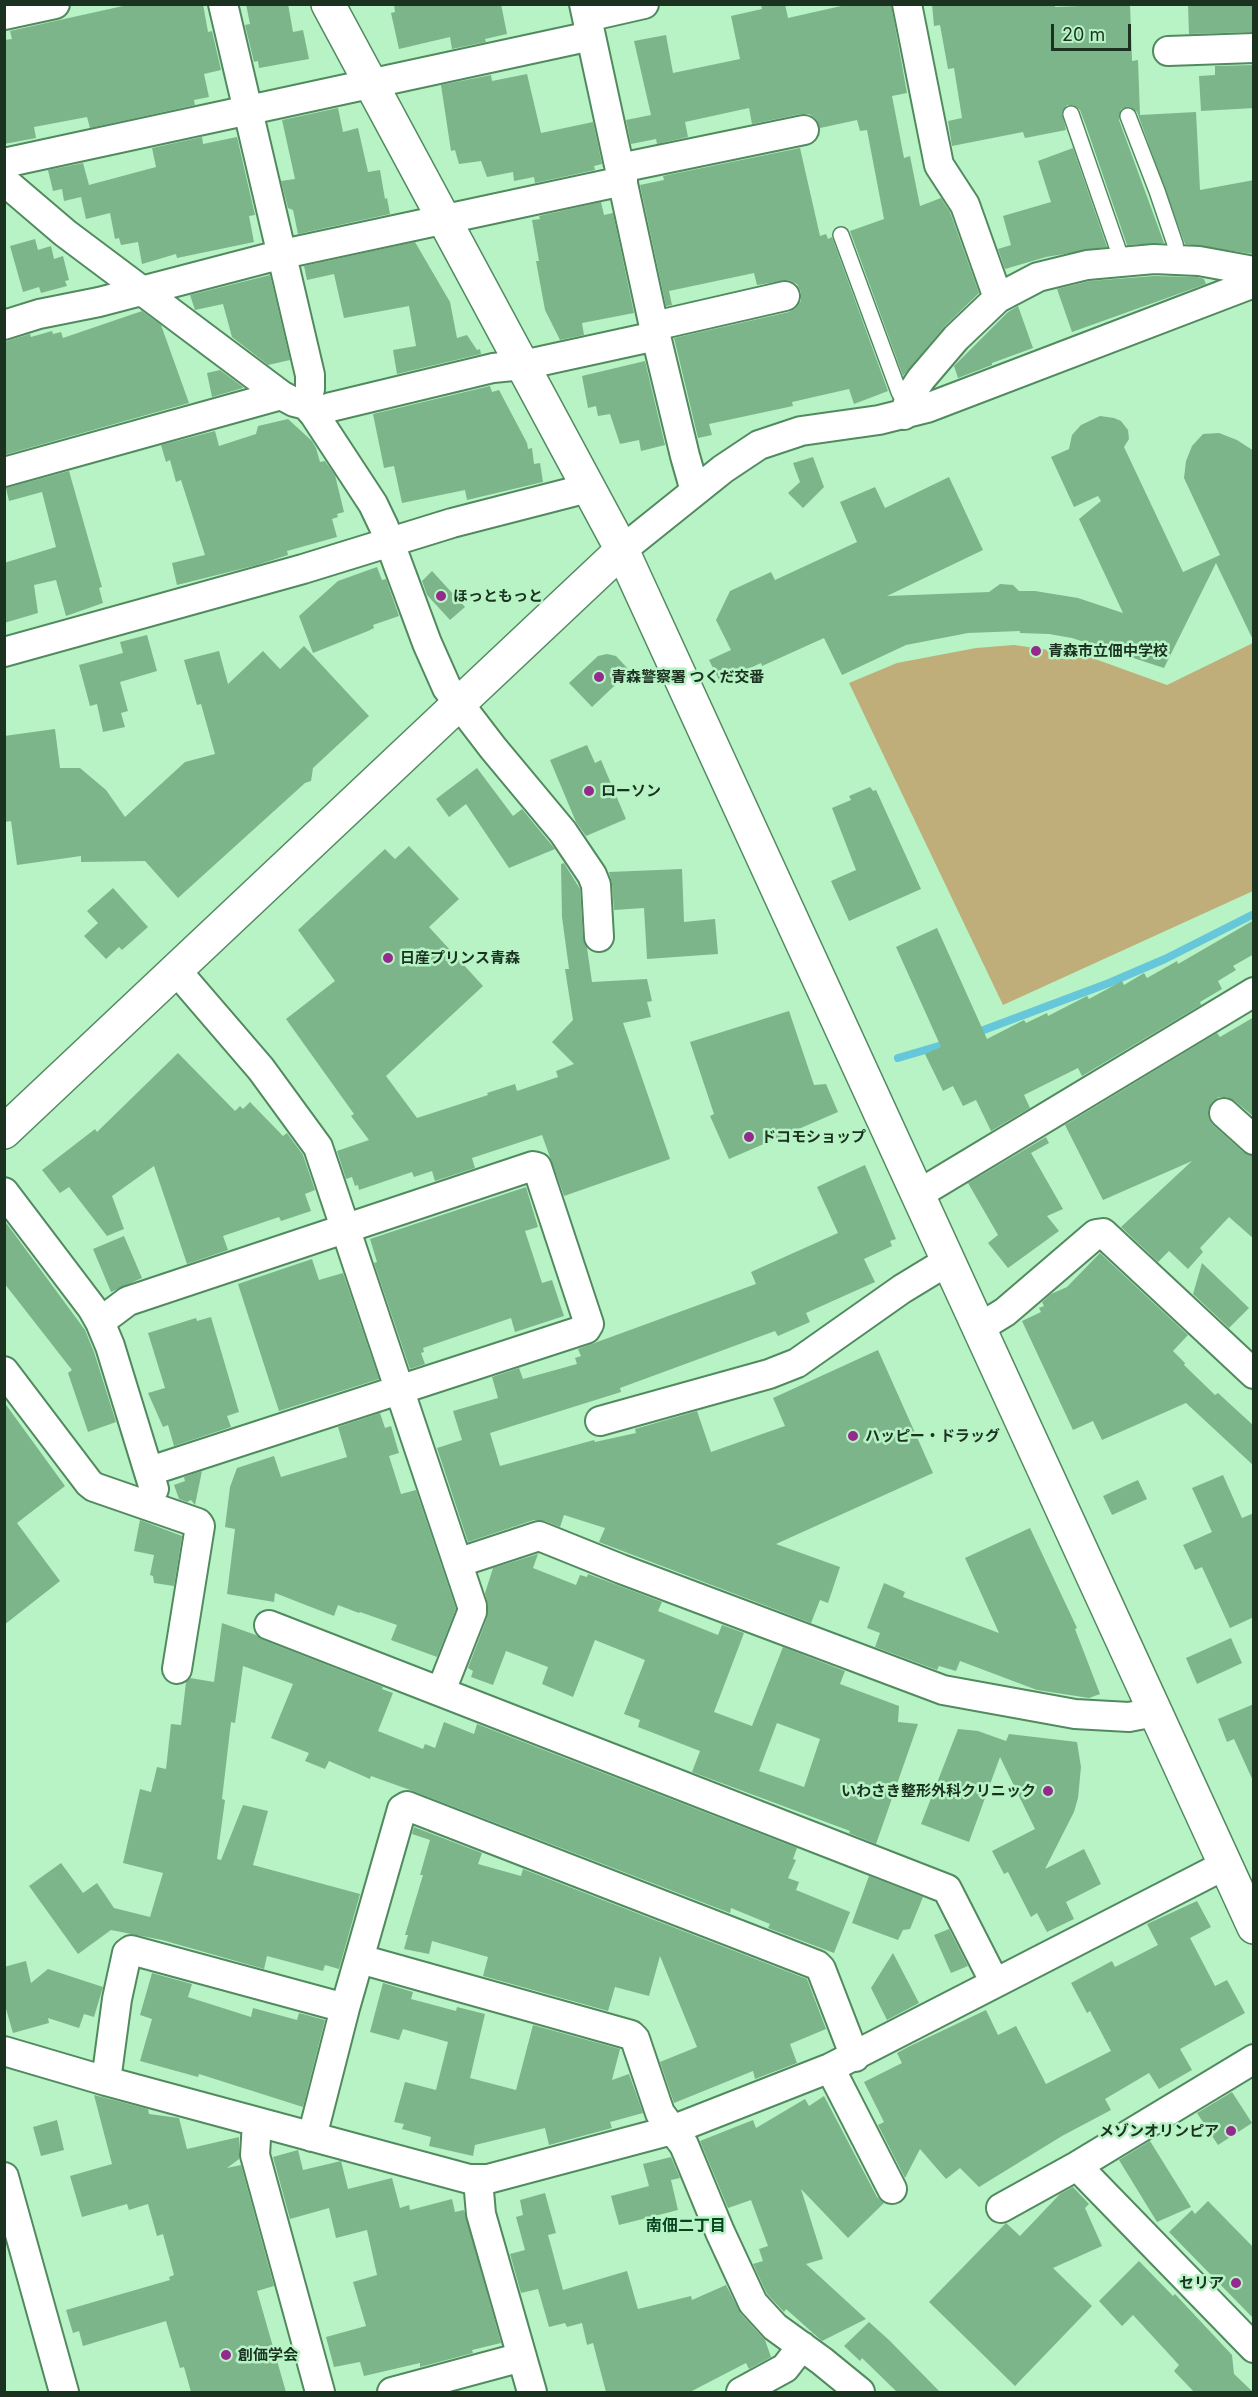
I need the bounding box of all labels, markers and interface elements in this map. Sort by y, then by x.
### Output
scale bar [1054,12,1134,50]
text: 20 m [1062,24,1105,45]
place label: ほっともっと [453,587,543,605]
marker: ほっともっと [434,589,448,603]
place label: 青森市立佃中学校 [1048,642,1168,660]
marker: 青森市立佃中学校 [1029,644,1043,658]
place label: 青森警察署 つくだ交番 [611,668,765,686]
marker: 青森警察署 つくだ交番 [592,670,606,684]
place label: ローソン [601,782,661,800]
marker: ローソン [582,784,596,798]
place label: 日産プリンス青森 [400,949,520,967]
marker: 日産プリンス青森 [381,951,395,965]
place label: ドコモショップ [761,1128,866,1146]
marker: ドコモショップ [742,1130,756,1144]
place label: ハッピー・ドラッグ [865,1427,1000,1445]
marker: ハッピー・ドラッグ [846,1429,860,1443]
place label: いわさき整形外科クリニック [841,1782,1036,1800]
marker: いわさき整形外科クリニック [1041,1784,1055,1798]
place label: メゾンオリンピア [1099,2122,1219,2140]
marker: メゾンオリンピア [1224,2124,1238,2138]
district label: 南佃二丁目 [646,2216,726,2236]
place label: セリア [1179,2274,1224,2292]
marker: セリア [1229,2276,1243,2290]
place label: 創価学会 [238,2346,298,2364]
marker: 創価学会 [219,2348,233,2362]

